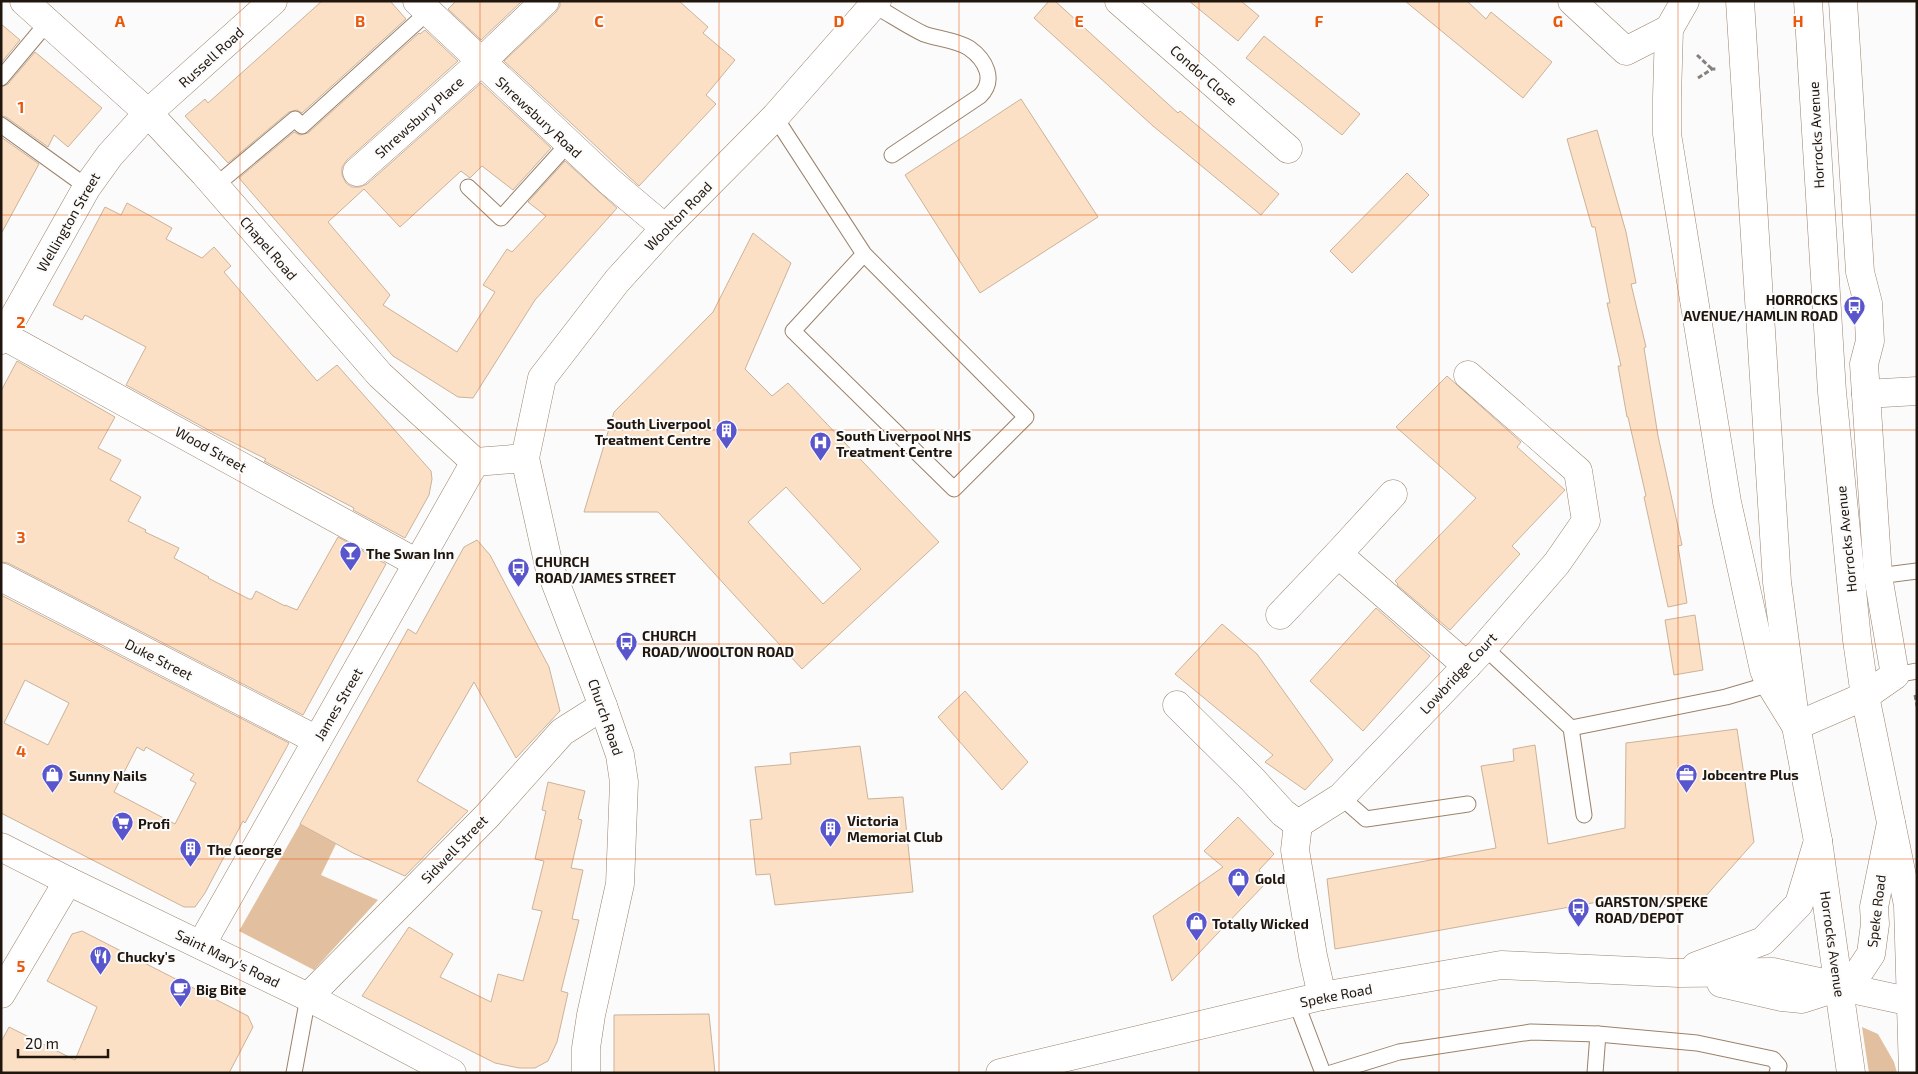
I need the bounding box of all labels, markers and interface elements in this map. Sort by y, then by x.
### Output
text: A [115,11,126,30]
text: B [355,11,365,30]
text: C [594,11,604,30]
text: D [834,11,845,30]
text: E [1074,11,1084,30]
text: F [1315,11,1324,30]
text: G [1553,11,1563,30]
text: H [1792,11,1804,30]
street label: Russell Road [175,23,247,91]
street label: Condor Close [1167,41,1241,109]
street label: Shrewsbury Place [371,73,467,161]
street label: Shrewsbury Road [492,73,586,161]
street label: Horrocks Avenue [1805,81,1827,189]
text: 1 [18,97,24,116]
street label: Wellington Street [33,169,103,275]
street label: Woolton Road [641,178,715,254]
street label: Chapel Road [237,213,301,283]
place label: HORROCKS AVENUE/HAMLIN ROAD [1683,291,1838,324]
bus stop icon: HORROCKS AVENUE/HAMLIN ROAD [1842,295,1866,326]
text: 2 [16,312,26,331]
place label: South Liverpool Treatment Centre [595,415,711,448]
building icon: South Liverpool Treatment Centre [715,419,739,450]
street label: Wood Street [172,422,250,476]
place label: South Liverpool NHS Treatment Centre [836,427,971,460]
hospital icon: South Liverpool NHS Treatment Centre [808,431,832,462]
street label: Horrocks Avenue [1832,485,1860,593]
text: 3 [16,527,26,546]
bar icon: The Swan Inn [338,541,362,572]
place label: The Swan Inn [366,545,454,562]
place label: CHURCH ROAD/JAMES STREET [535,553,677,586]
bus stop icon: CHURCH ROAD/JAMES STREET [507,557,531,588]
place label: CHURCH ROAD/WOOLTON ROAD [642,627,794,660]
street label: Lowbridge Court [1416,629,1500,717]
bus stop icon: CHURCH ROAD/WOOLTON ROAD [614,631,638,662]
street label: Duke Street [122,635,196,683]
street label: James Street [310,665,366,743]
street label: Church Road [585,676,627,758]
text: 4 [16,741,26,760]
office icon: Jobcentre Plus [1674,762,1698,793]
shop icon: Sunny Nails [41,763,65,794]
place label: Jobcentre Plus [1702,766,1799,783]
place label: Sunny Nails [69,767,147,784]
supermarket icon: Profi [110,811,134,842]
street label: Sidwell Street [417,811,491,887]
place label: Victoria Memorial Club [847,812,943,845]
place label: Profi [138,815,170,832]
building icon: Victoria Memorial Club [819,816,843,847]
building icon: The George [179,837,203,868]
place label: The George [207,841,282,858]
shop icon: Gold [1227,866,1251,897]
place label: Gold [1255,870,1285,887]
street label: Speke Road [1863,874,1889,948]
street label: Horrocks Avenue [1817,890,1849,998]
place label: GARSTON/SPEKE ROAD/DEPOT [1595,893,1708,926]
bus stop icon: GARSTON/SPEKE ROAD/DEPOT [1567,897,1591,928]
shop icon: Totally Wicked [1184,911,1208,942]
place label: Totally Wicked [1212,915,1309,932]
street label: Saint Mary's Road [173,925,283,991]
restaurant icon: Chucky's [89,944,113,975]
place label: Chucky's [117,948,175,965]
text: 5 [17,956,26,975]
cafe icon: Big Bite [168,977,192,1008]
street label: Speke Road [1298,980,1374,1010]
place label: Big Bite [196,981,247,998]
scale bar [18,1026,108,1058]
text: 20 m [25,1034,59,1052]

